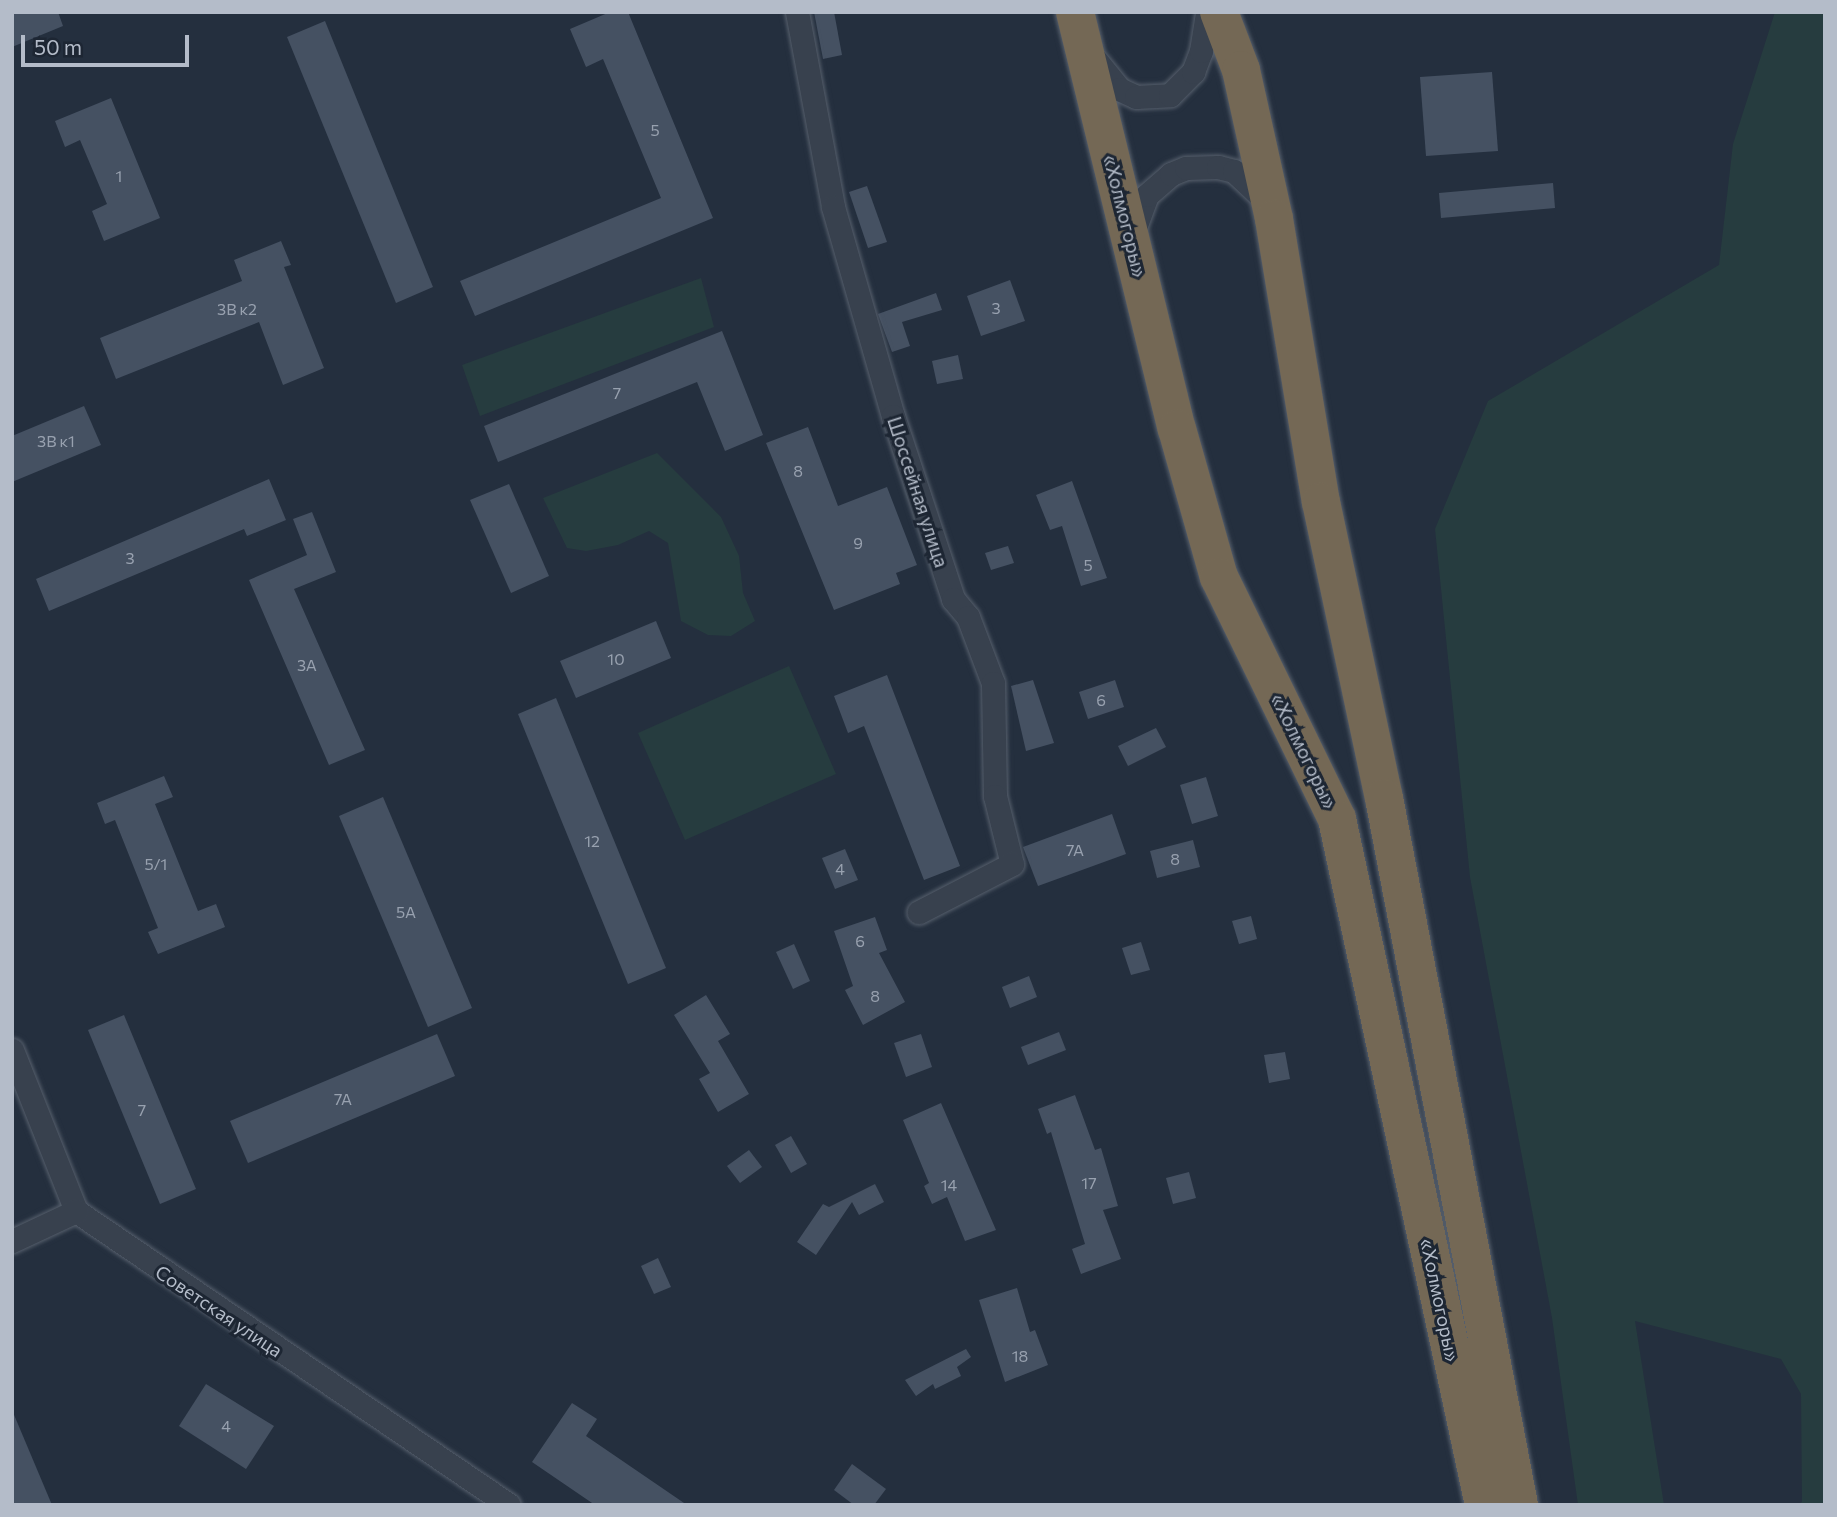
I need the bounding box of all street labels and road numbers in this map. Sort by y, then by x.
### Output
street label: «Холмогоры» [1099,152,1151,280]
street label: Шоссейная улица [883,414,953,570]
street label: «Холмогоры» [1266,690,1342,812]
street label: «Холмогоры» [1416,1236,1464,1364]
street label: Советская улица [151,1260,287,1362]

